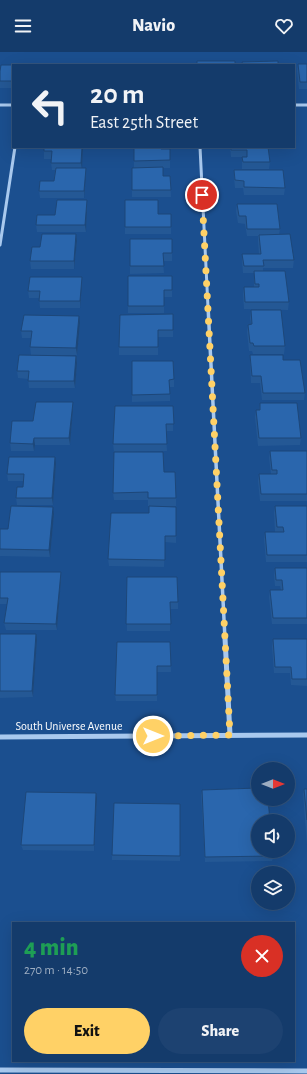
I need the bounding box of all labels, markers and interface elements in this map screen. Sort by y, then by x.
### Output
icon: menu [12,15,34,37]
icon: heart [273,15,295,37]
text: Navio [132,17,175,35]
icon: left [24,80,76,132]
text: 20 m [90,81,145,109]
text: East 25th Street [90,114,198,132]
pin [185,178,219,212]
icon: arrive [191,184,213,206]
position arrow [132,715,174,757]
street label: South Universe Avenue [15,720,123,732]
north arrow [251,762,295,806]
map controls [251,762,295,910]
button: sound [251,814,295,858]
button: layers [251,866,295,910]
button: close [241,935,283,977]
text: 4 min [24,936,79,960]
text: 270 m · 14:50 [24,964,88,977]
button: Exit [24,1008,150,1054]
button: Share [158,1008,283,1054]

